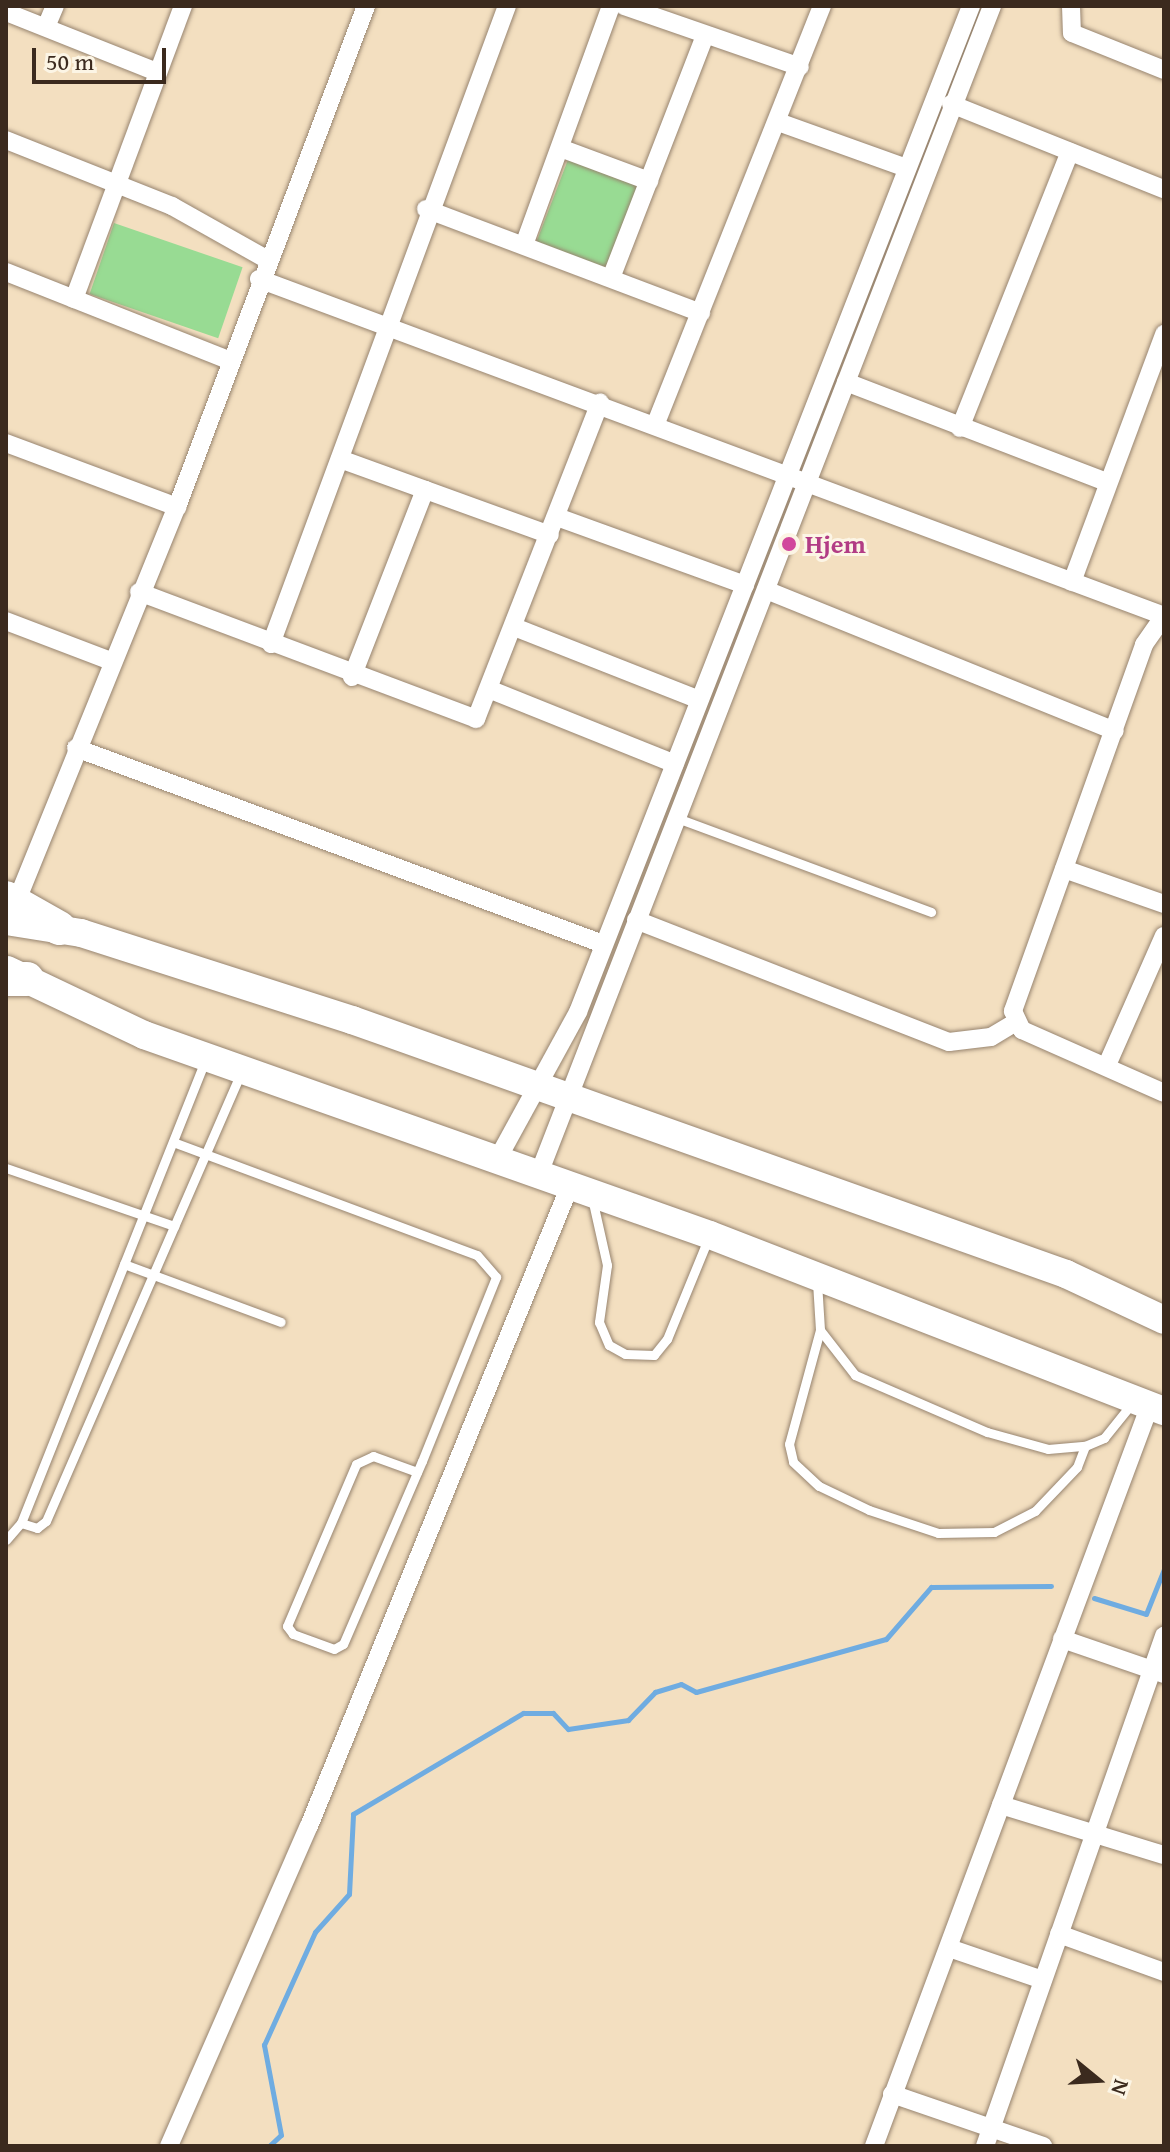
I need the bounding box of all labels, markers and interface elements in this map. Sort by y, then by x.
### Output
scale bar [36,32,170,82]
text: 50 m [46,44,94,79]
place label: Hjem [805,528,866,560]
marker: Hjem [780,535,798,553]
north arrow [1058,2040,1138,2120]
text: N [1103,2075,1138,2099]

